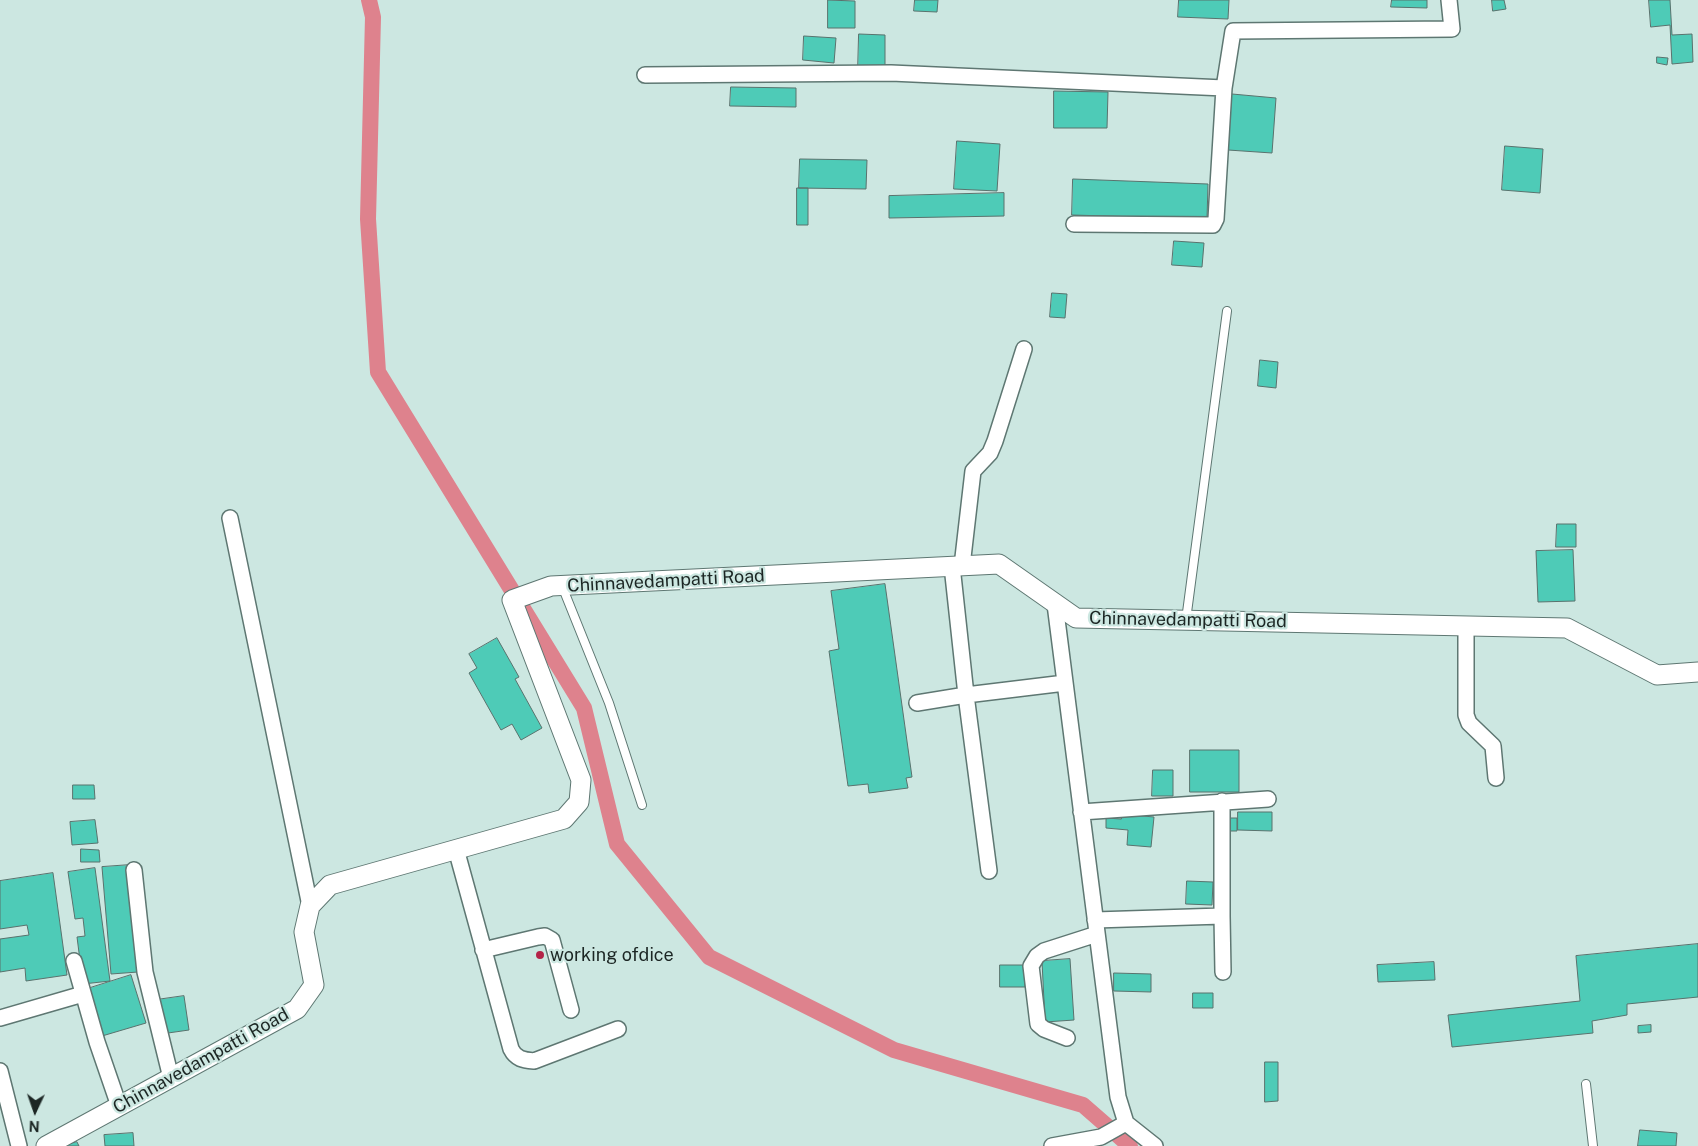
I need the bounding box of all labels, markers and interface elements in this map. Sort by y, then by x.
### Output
street label: Chinnavedampatti Road [567,565,765,597]
street label: Chinnavedampatti Road [1089,607,1287,633]
place label: working ofdice [550,944,674,966]
marker: working ofdice [534,949,546,961]
street label: Chinnavedampatti Road [109,1004,293,1118]
north arrow [10,1086,60,1136]
text: N [28,1118,40,1134]

